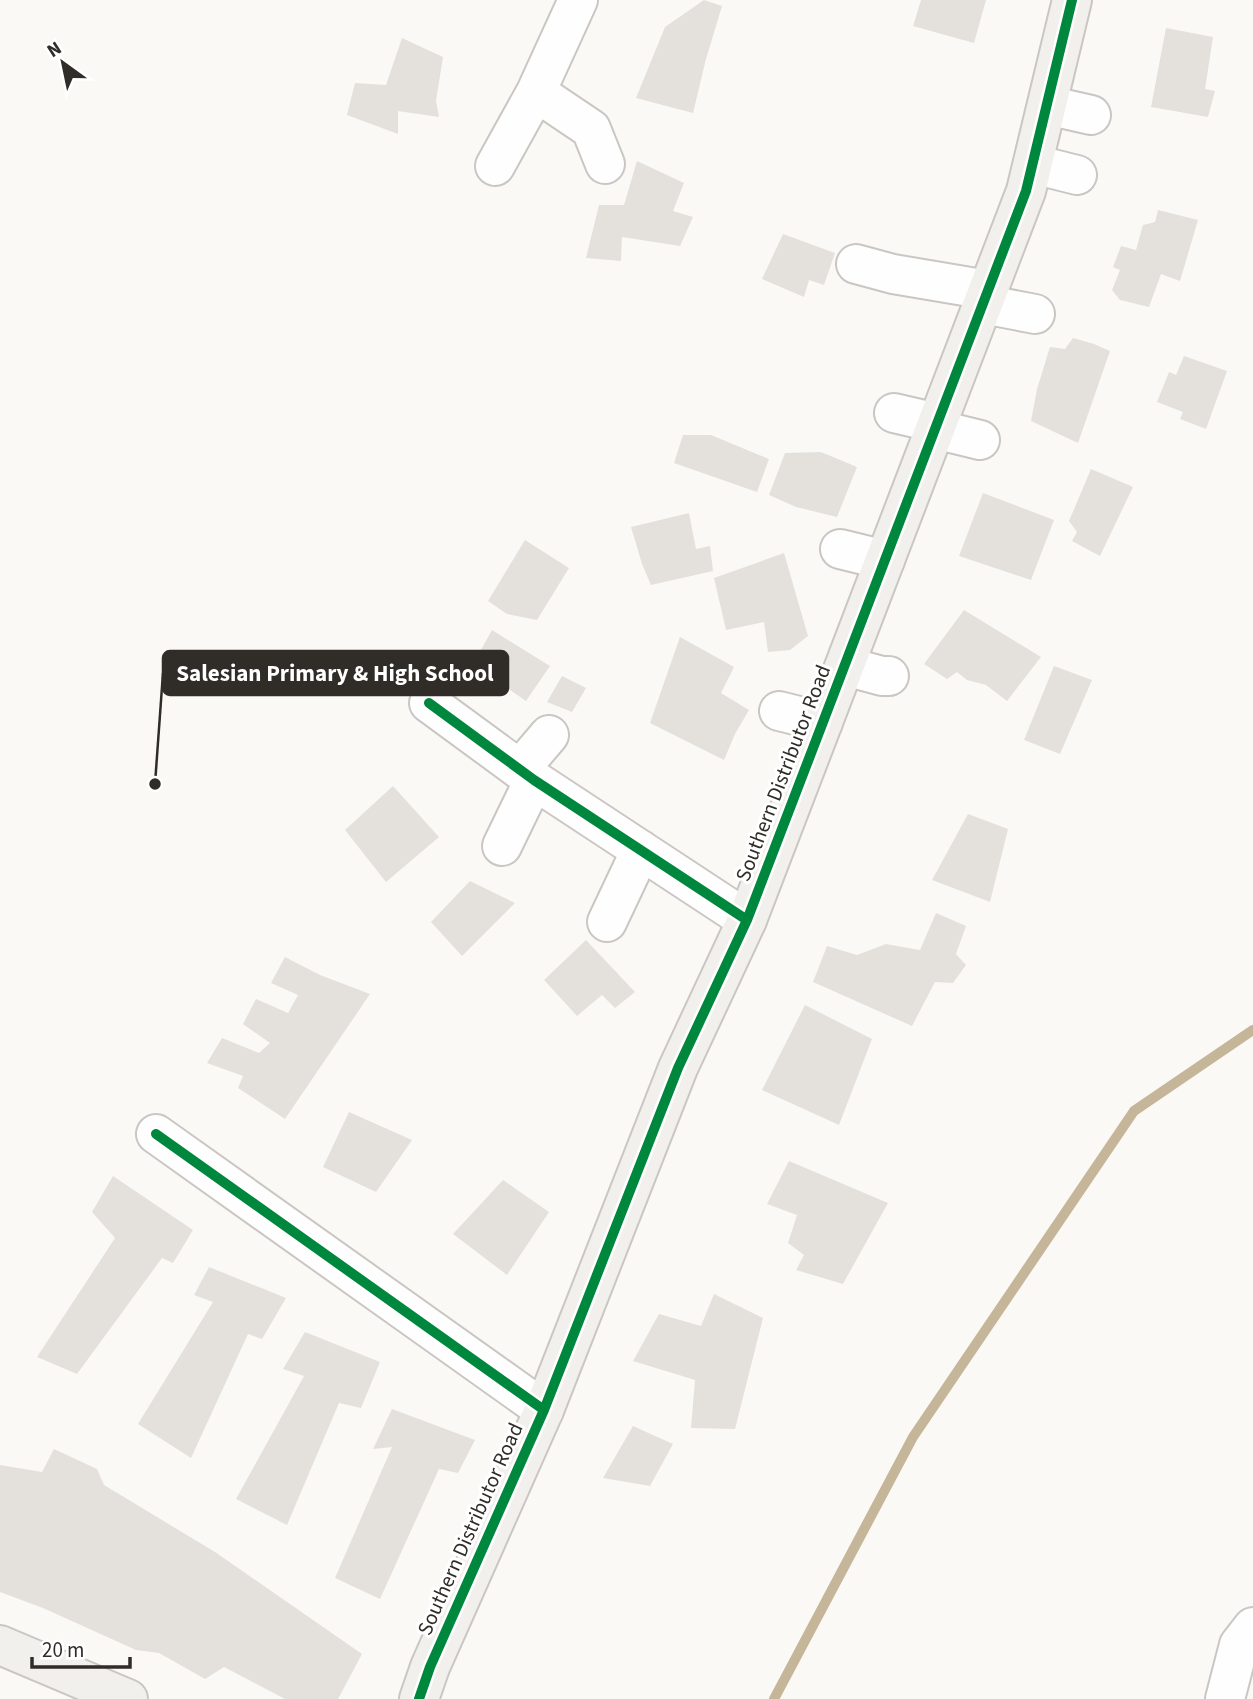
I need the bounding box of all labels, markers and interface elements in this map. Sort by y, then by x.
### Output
north arrow [28,28,98,98]
text: N [42,35,67,65]
callout: Salesian Primary & High School [163,651,508,695]
text: Salesian Primary & High School [176,657,494,690]
street label: Southern Distributor Road [728,660,838,886]
street label: Southern Distributor Road [410,1418,530,1640]
scale bar [32,1626,130,1670]
text: 20 m [42,1635,84,1665]

